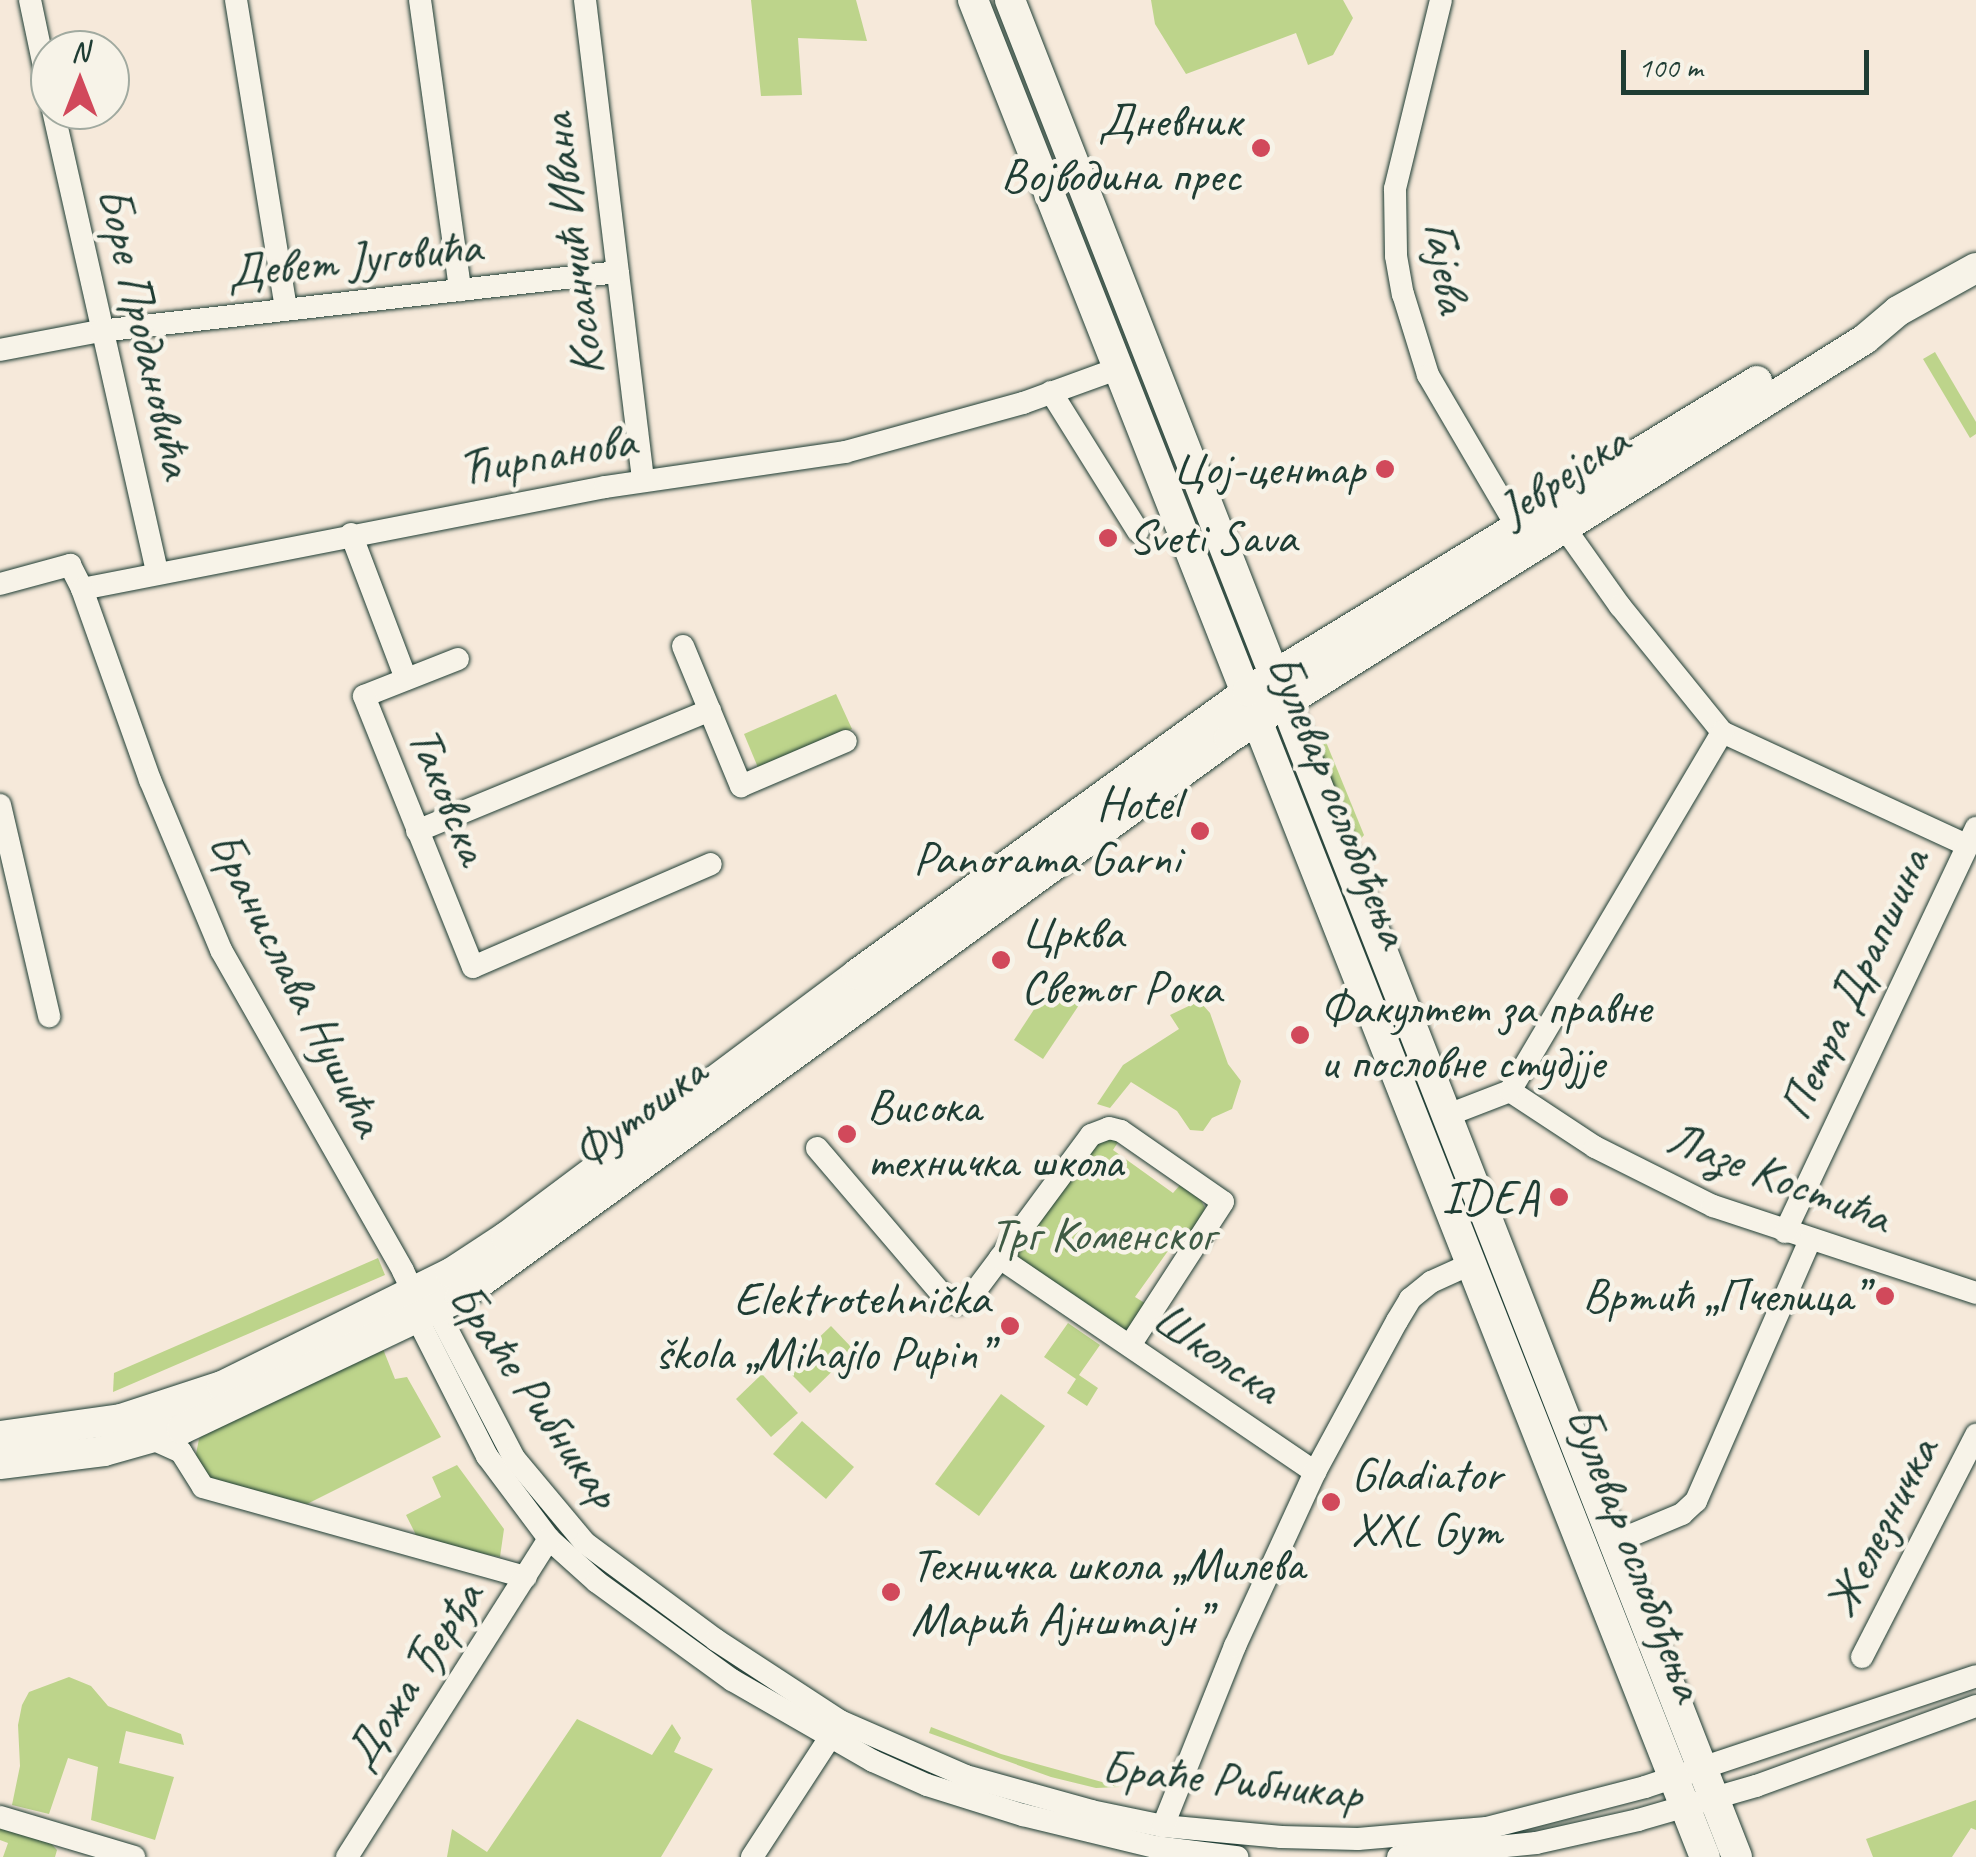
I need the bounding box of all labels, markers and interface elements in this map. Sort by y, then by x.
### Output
north arrow [30,30,130,130]
scale bar [1626,30,1874,92]
text: N [71,34,89,69]
text: 100 m [1638,48,1703,86]
place label: Дневник Војводина прес [1001,91,1241,204]
street label: Косанчић Ивана [527,111,617,379]
marker: Дневник Војводина прес [1250,137,1272,159]
street label: Боре Продановића [85,182,207,482]
street label: Девет Југовића [224,217,484,301]
street label: Гајева [1411,217,1483,317]
street label: Ћирпанова [452,411,640,499]
street label: Јеврејска [1487,412,1639,538]
place label: Цој-центар [1173,440,1365,498]
marker: Цој-центар [1374,458,1396,480]
place label: Sveti Sava [1128,509,1295,567]
marker: Sveti Sava [1097,527,1119,549]
street label: Булевар ослобођења [1254,645,1424,955]
street label: Таковска [396,718,502,872]
place label: Hotel Panorama Garni [911,774,1180,887]
street label: Бранислава Нушића [194,818,400,1148]
marker: Hotel Panorama Garni [1189,820,1211,842]
street label: Петра Драпшина [1765,836,1943,1132]
place label: Црква Светог Рока [1021,903,1217,1016]
marker: Црква Светог Рока [990,949,1012,971]
place label: Факултет за правне и пословне студјје [1320,978,1653,1091]
marker: Факултет за правне и пословне студјје [1289,1024,1311,1046]
street label: Футошка [561,1043,717,1181]
place label: Висока техничка школа [867,1077,1126,1190]
street label: Лазе Костића [1658,1107,1900,1247]
marker: Висока техничка школа [836,1123,858,1145]
place label: IDEA [1442,1168,1539,1226]
marker: IDEA [1548,1186,1570,1208]
park label: Трг Коменског [989,1206,1215,1264]
place label: Вртић „Пчелица” [1582,1267,1865,1325]
place label: Elektrotehnička škola „Mihajlo Pupin” [655,1269,990,1382]
street label: Браће Рибникар [437,1272,633,1518]
marker: Вртић „Пчелица” [1874,1285,1896,1307]
street label: Школска [1142,1290,1292,1416]
marker: Elektrotehnička škola „Mihajlo Pupin” [999,1315,1021,1337]
street label: Булевар ослобођења [1553,1398,1719,1708]
street label: Железничка [1811,1428,1951,1626]
place label: Gladiator XXL Gym [1351,1445,1502,1558]
marker: Gladiator XXL Gym [1320,1491,1342,1513]
place label: Техничка школа „Милева Марић Ајнштајн” [911,1535,1305,1648]
street label: Дожа Ђерђа [331,1570,495,1780]
marker: Техничка школа „Милева Марић Ајнштајн” [880,1581,902,1603]
street label: Браће Рибникар [1100,1738,1364,1822]

